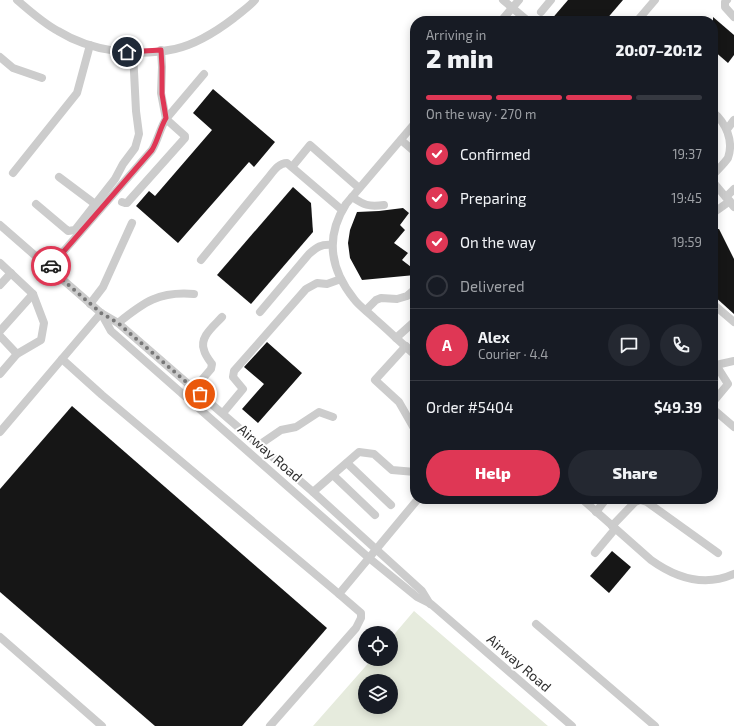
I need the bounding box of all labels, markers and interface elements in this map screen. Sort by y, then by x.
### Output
text: Arriving in [426,27,486,43]
pin [110,35,144,69]
icon: home [116,41,138,63]
text: 20:07–20:12 [616,41,702,59]
text: 2 min [426,42,493,73]
text: On the way · 270 m [426,106,536,122]
icon: check [426,143,448,165]
text: Confirmed [460,145,531,163]
text: 19:37 [672,146,702,162]
icon: check [426,187,448,209]
text: Preparing [460,189,526,207]
text: 19:45 [671,190,702,206]
icon: check [426,231,448,253]
text: On the way [460,233,536,251]
text: 19:59 [672,234,702,250]
courier [31,246,71,286]
icon: car [40,255,62,277]
text: Delivered [460,277,525,295]
button: chat [608,324,650,366]
button: phone [660,324,702,366]
text: Alex [478,328,510,346]
text: A [442,336,452,354]
text: Courier · 4.4 [478,346,548,362]
pin [183,377,217,411]
icon: bag [189,383,211,405]
text: Order #5404 [426,398,513,416]
text: $49.39 [654,398,702,416]
street label: Airway Road [235,420,306,485]
button: Help [426,450,560,496]
button: Share [568,450,702,496]
map controls [358,626,398,714]
button: locate [358,626,398,666]
street label: Airway Road [484,630,555,695]
button: layers [358,674,398,714]

